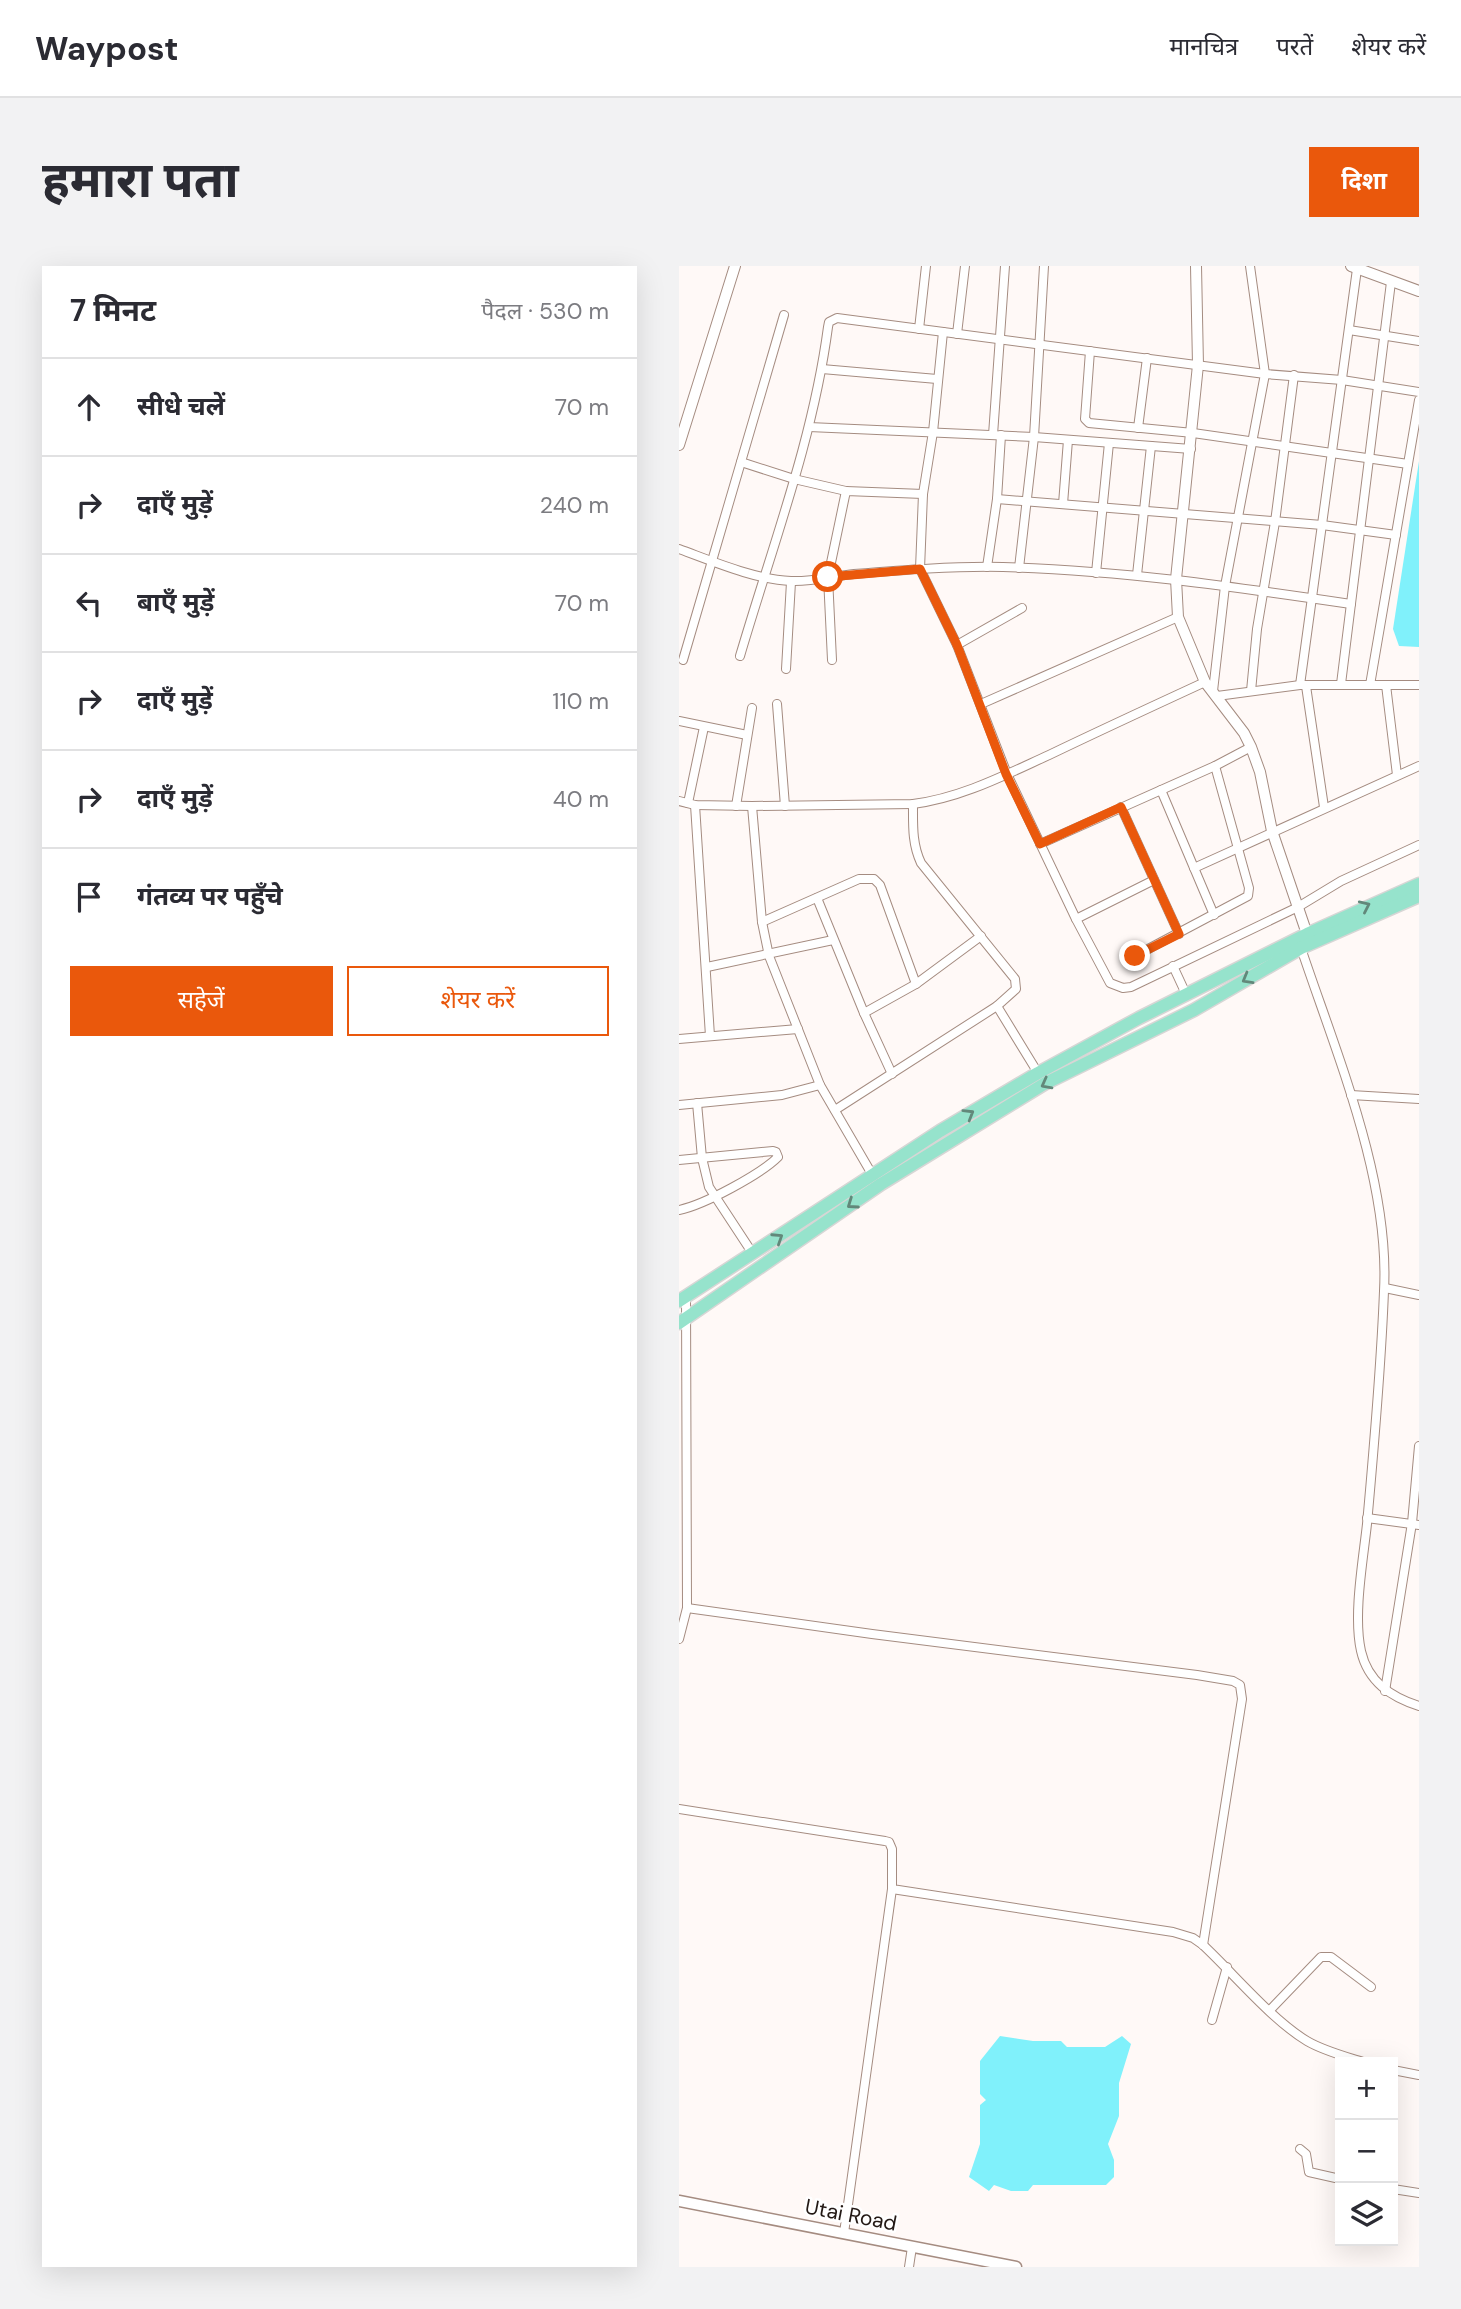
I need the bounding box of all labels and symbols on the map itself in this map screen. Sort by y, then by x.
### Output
route start [812,561,843,592]
one-way arrow [1358,900,1370,914]
route end [1119,940,1150,971]
one-way arrow [1242,971,1255,984]
one-way arrow [1040,1076,1053,1089]
one-way arrow [961,1110,974,1123]
one-way arrow [847,1196,860,1208]
one-way arrow [770,1234,783,1247]
street label: Utai Road [803,2192,899,2238]

